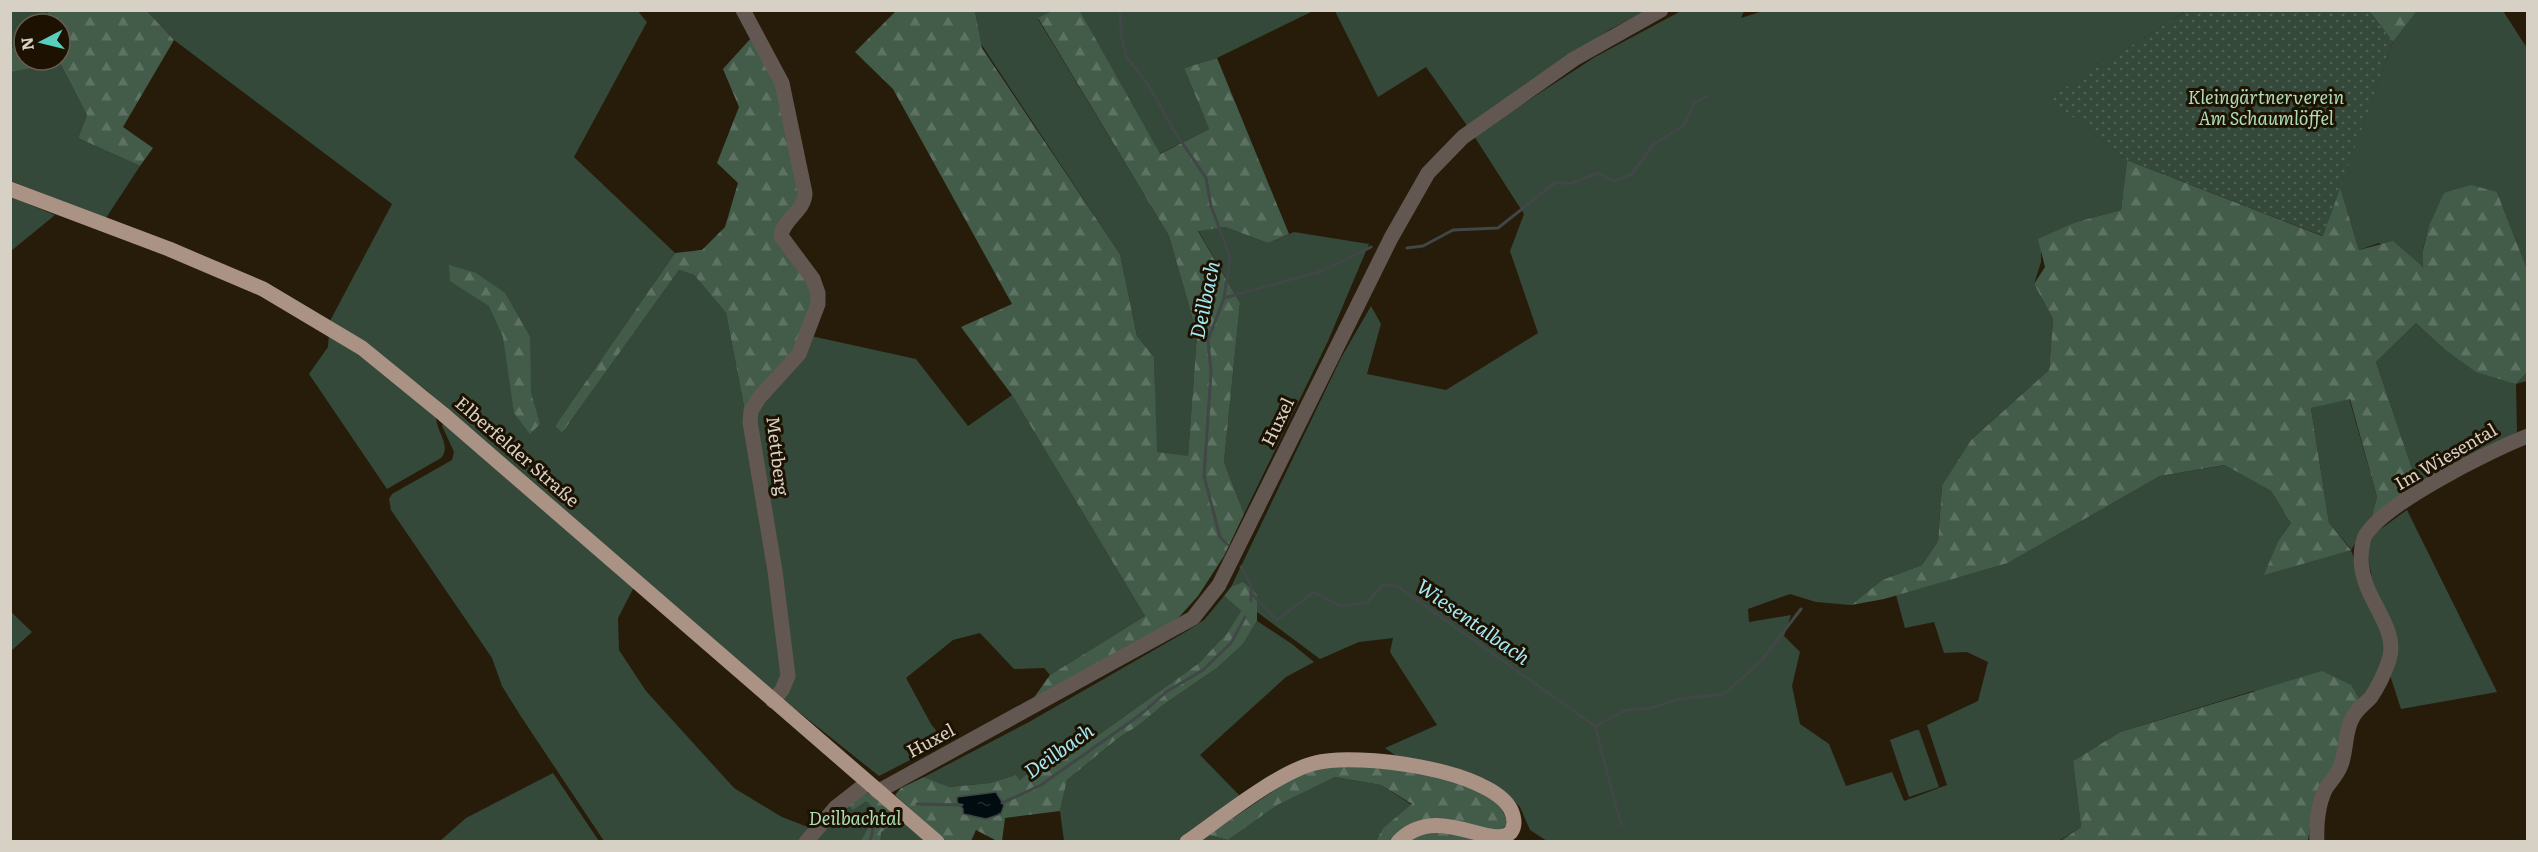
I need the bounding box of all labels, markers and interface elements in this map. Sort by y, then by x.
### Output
north arrow [12,12,72,72]
text: N [13,36,39,52]
park label: Kleingärtnerverein Am Schaumlöffel [2188,83,2344,131]
water label: Deilbach [1180,258,1226,341]
street label: Elberfelder Straße [450,389,586,513]
street label: Huxel [1253,392,1300,450]
street label: Mettberg [760,414,797,498]
street label: Im Wiesental [2389,415,2501,496]
water label: Wiesentalbach [1411,570,1537,671]
water label: Deilbach [1017,714,1099,784]
street label: Huxel [901,716,959,764]
park label: Deilbachtal [809,804,902,831]

